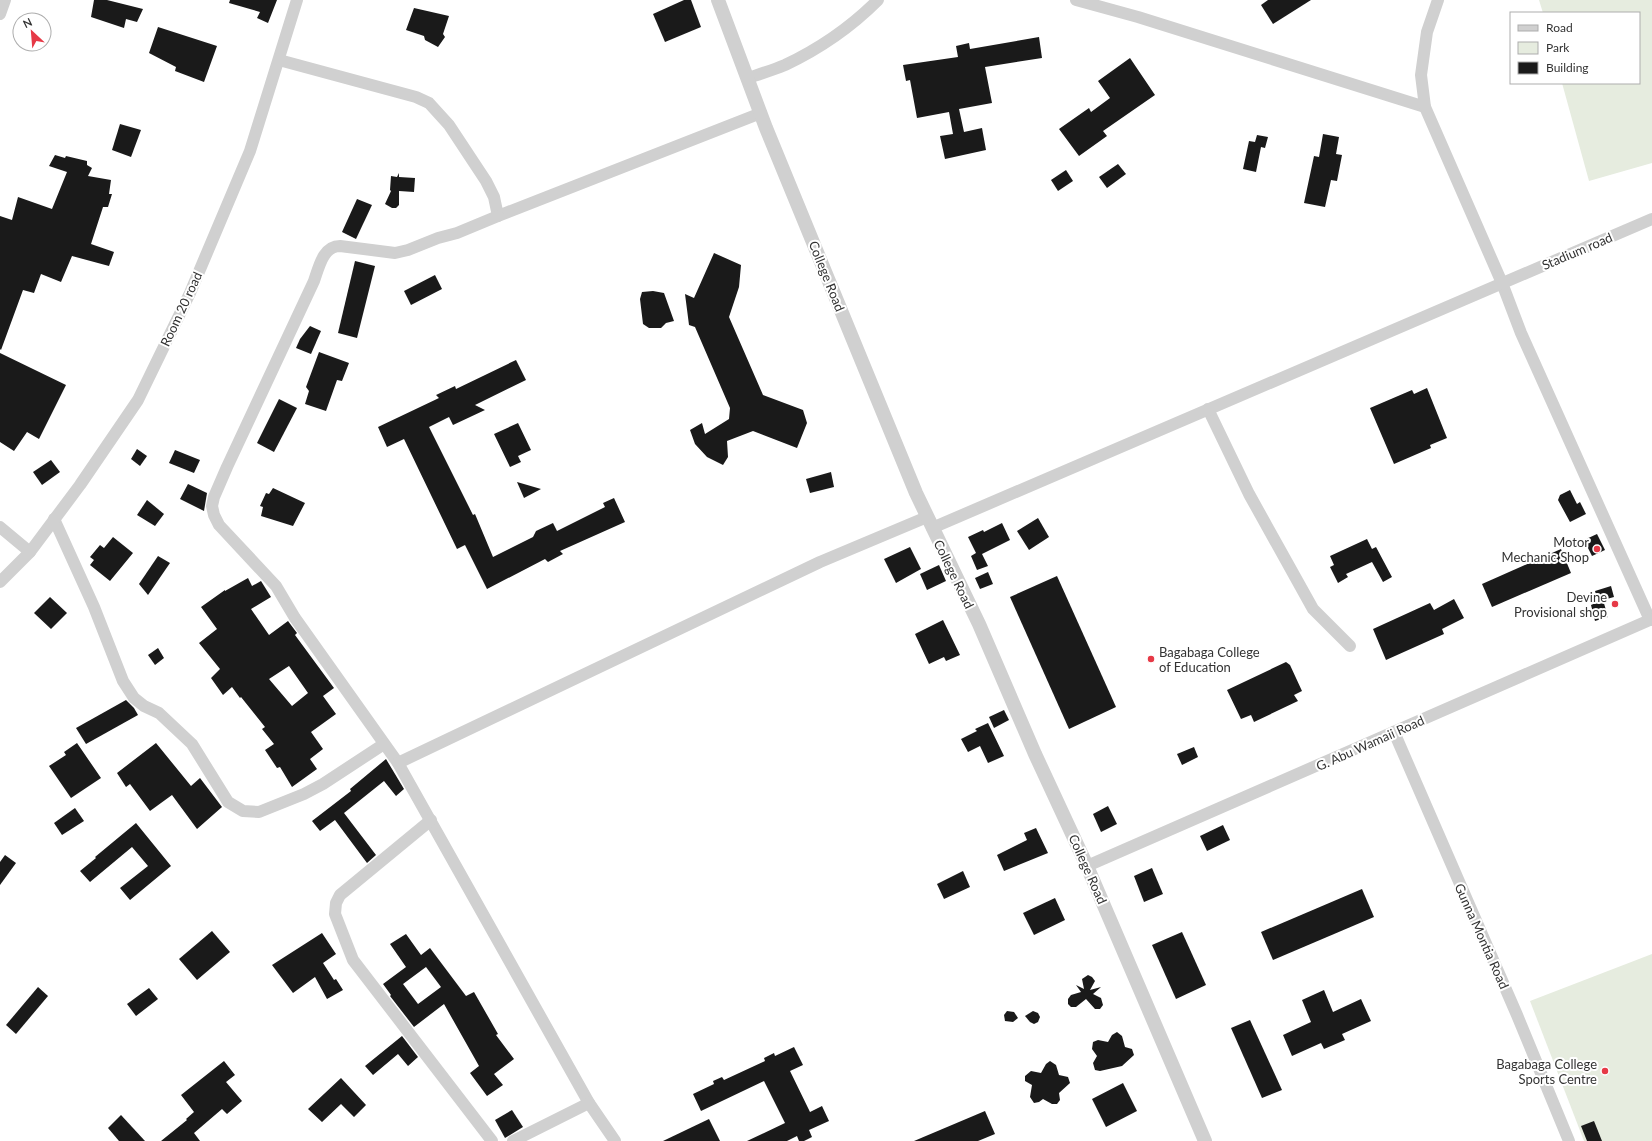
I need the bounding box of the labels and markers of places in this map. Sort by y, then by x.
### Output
place label: Motor Mechanic Shop [1502,534,1589,565]
marker: Motor Mechanic Shop [1592,544,1602,554]
place label: Devine Provisional shop [1514,589,1607,620]
marker: Devine Provisional shop [1610,599,1620,609]
place label: Bagabaga College of Education [1159,644,1260,675]
marker: Bagabaga College of Education [1146,654,1156,664]
place label: Bagabaga College Sports Centre [1496,1056,1597,1087]
marker: Bagabaga College Sports Centre [1600,1066,1610,1076]

